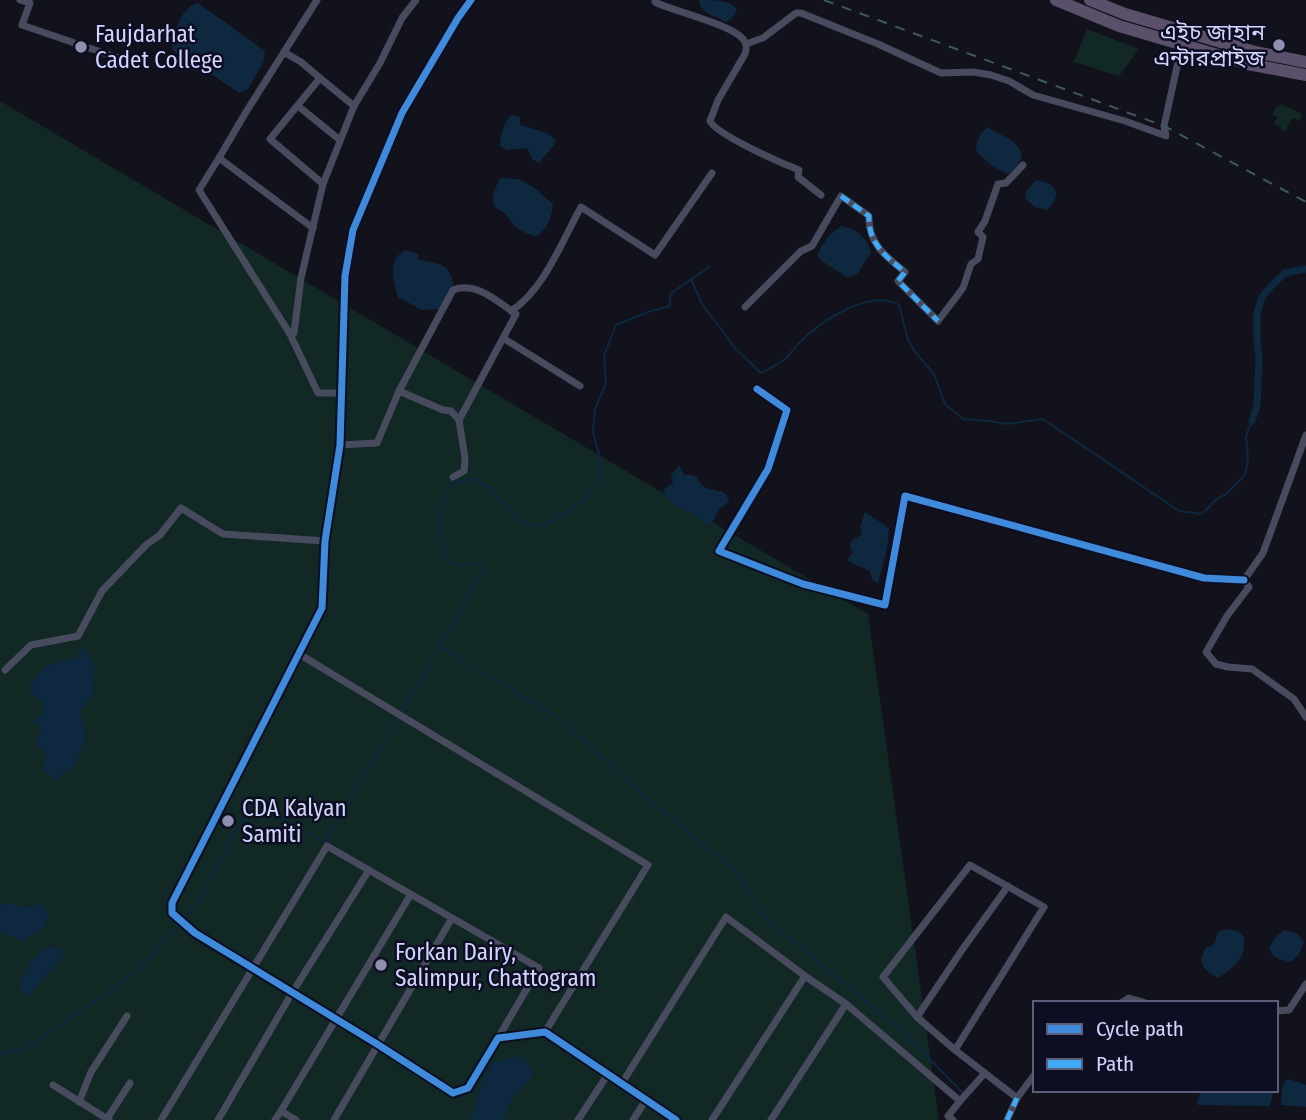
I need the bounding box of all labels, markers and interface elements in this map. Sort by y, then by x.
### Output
place label: এইচ জাহান এন্টারপ্রাইজ [1153,18,1266,72]
place label: Faujdarhat Cadet College [95,20,223,74]
marker: এইচ জাহান এন্টারপ্রাইজ [1271,37,1287,53]
marker: Faujdarhat Cadet College [73,39,89,55]
place label: CDA Kalyan Samiti [242,794,347,848]
marker: CDA Kalyan Samiti [220,813,236,829]
place label: Forkan Dairy, Salimpur, Chattogram [395,938,596,992]
marker: Forkan Dairy, Salimpur, Chattogram [373,957,389,973]
legend [1033,1001,1278,1092]
text: Cycle path [1096,1016,1184,1042]
text: Path [1096,1051,1134,1077]

